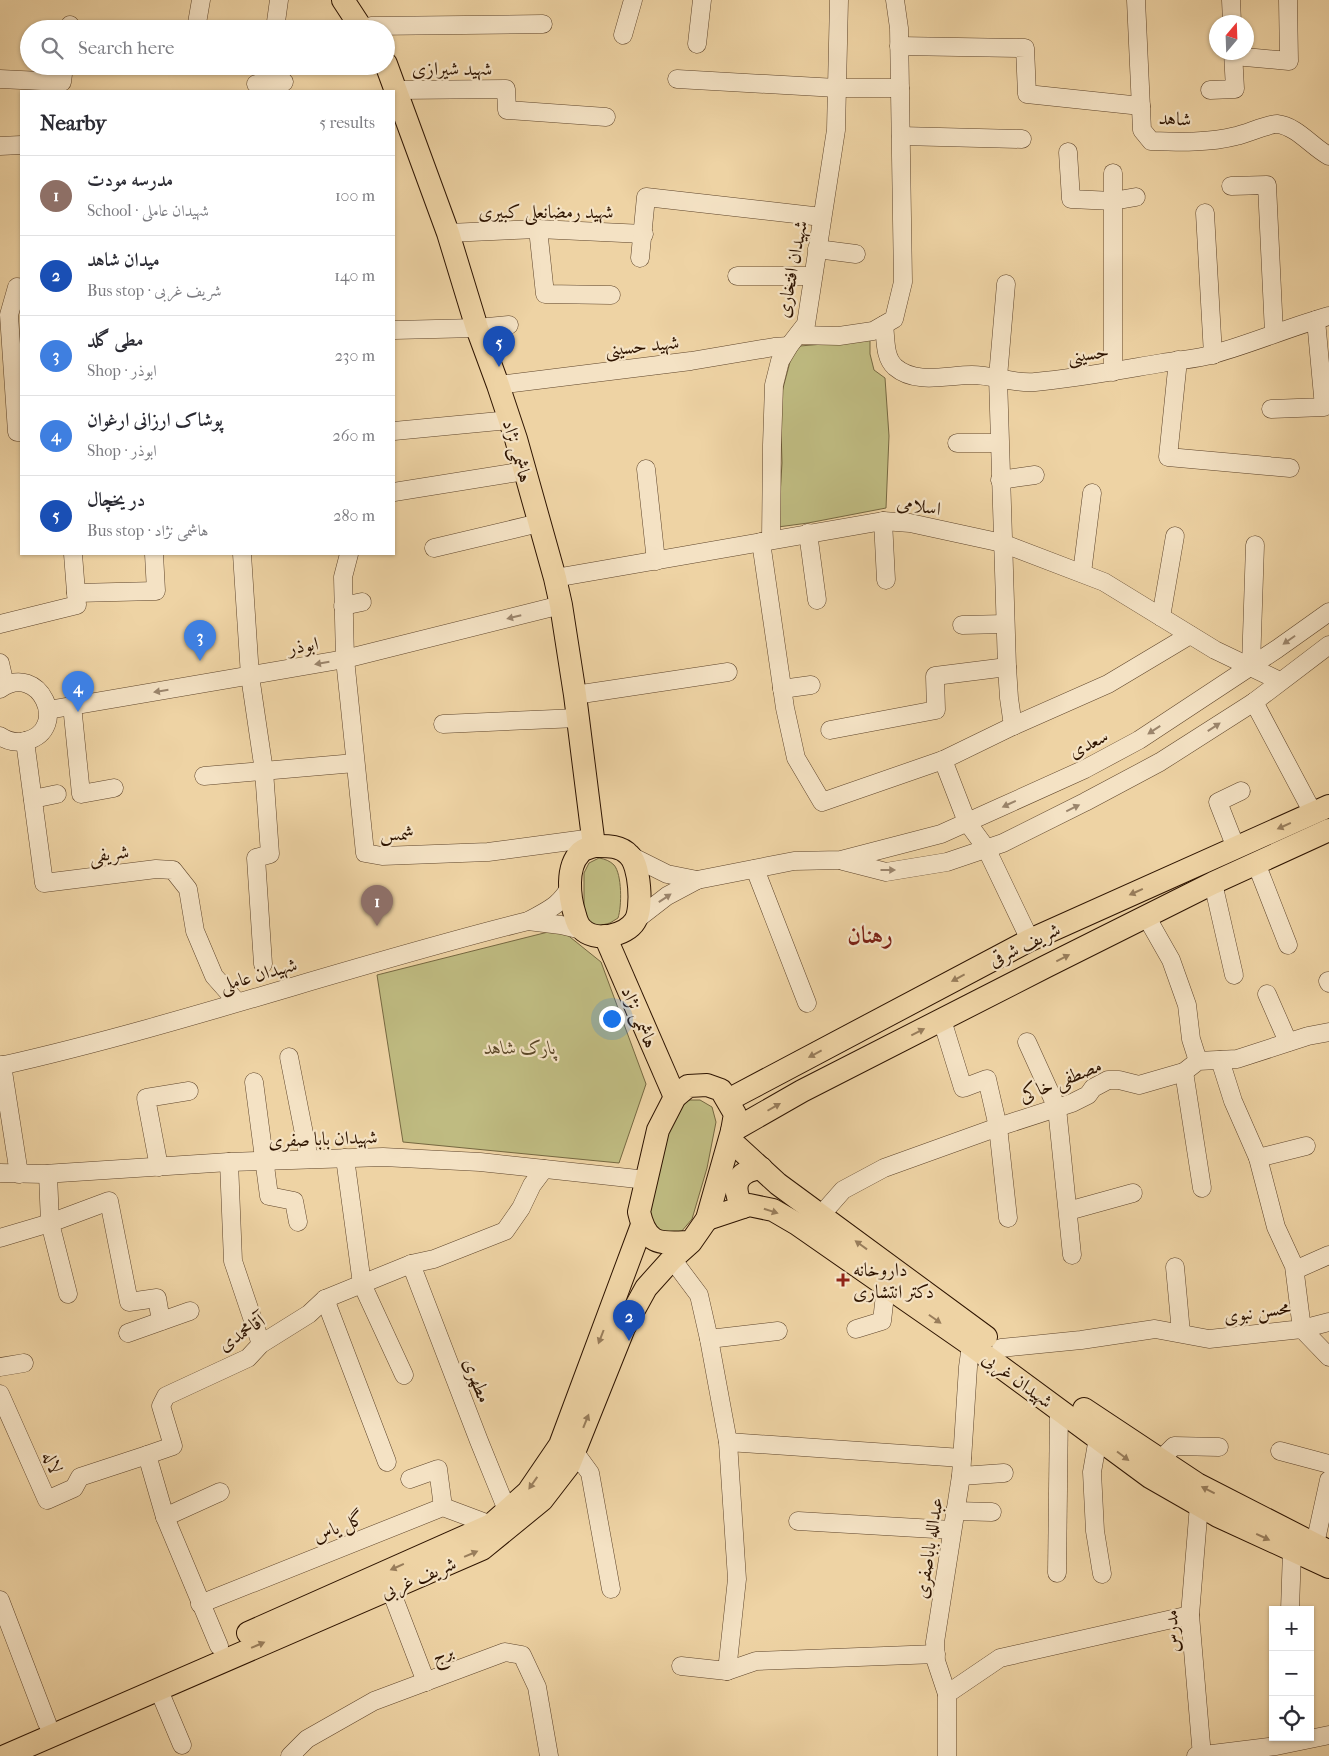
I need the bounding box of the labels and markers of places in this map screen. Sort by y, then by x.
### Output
pin: 5 [483,326,515,367]
pin: 3 [184,620,216,661]
pin: 4 [62,671,94,712]
pin: 1 [361,885,393,926]
place label: داروخانه دکتر انتشاری [853,1259,934,1303]
marker: داروخانه دکتر انتشاری [837,1274,849,1286]
pin: 2 [613,1300,645,1341]

